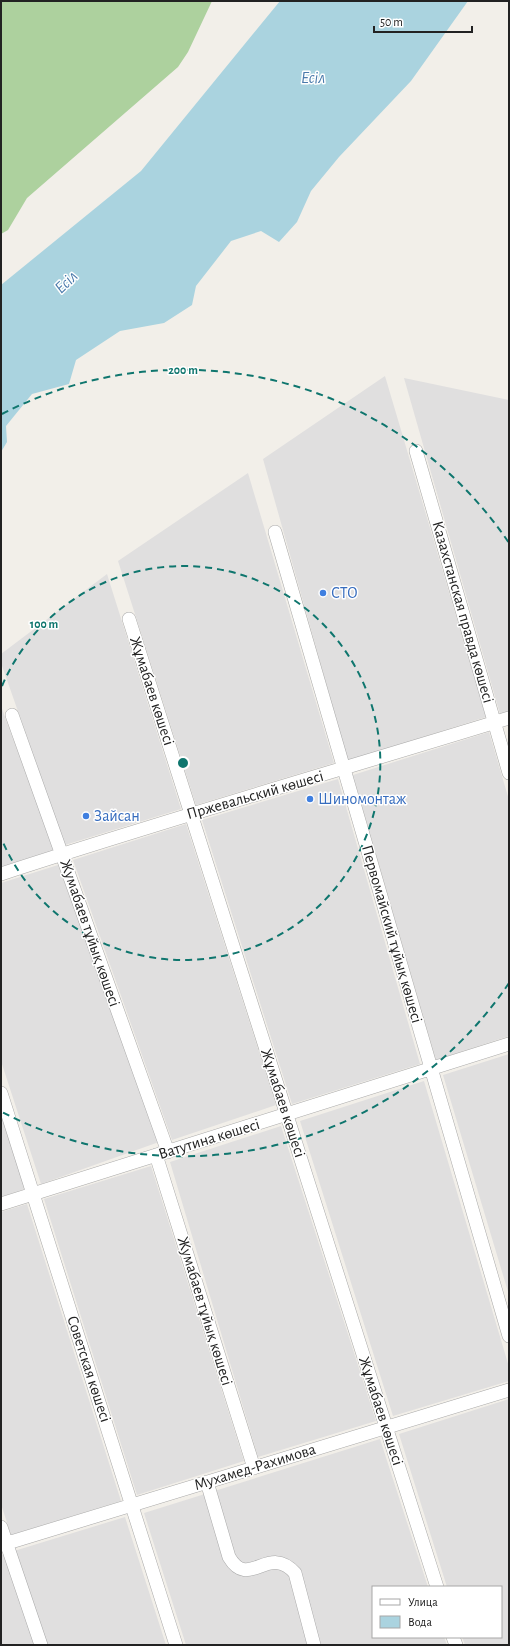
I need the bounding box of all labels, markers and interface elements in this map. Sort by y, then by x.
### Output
scale bar [374,8,472,34]
text: 50 m [380,16,403,28]
water label: Есіл [301,69,325,86]
water label: Есіл [51,267,81,297]
text: 200 m [168,364,198,376]
street label: Казахстанская правда көшесі [429,519,497,705]
place label: СТО [331,585,358,601]
marker: СТО [318,588,328,598]
text: 100 m [30,618,58,630]
street label: Жұмабаев көшесі [127,635,177,747]
centre of rings [176,756,190,770]
street label: Пржевальский көшесі [185,768,325,822]
place label: Шиномонтаж [318,791,407,807]
marker: Шиномонтаж [305,794,315,804]
place label: Зайсан [94,808,140,824]
marker: Зайсан [81,811,91,821]
street label: Первомайский тұйық көшесі [359,843,425,1025]
street label: Жумабаев тұйық көшесі [56,857,123,1009]
street label: Жұмабаев көшесі [258,1047,308,1159]
street label: Ватутина көшесі [156,1116,262,1163]
street label: Жумабаев тұйық көшесі [174,1235,235,1388]
street label: Советская көшесі [64,1314,114,1424]
street label: Жұмабаев көшесі [356,1355,406,1467]
street label: Мухамед-Рахимова [192,1441,318,1494]
legend [372,1586,502,1638]
text: Улица [408,1596,438,1608]
text: Вода [408,1616,432,1628]

